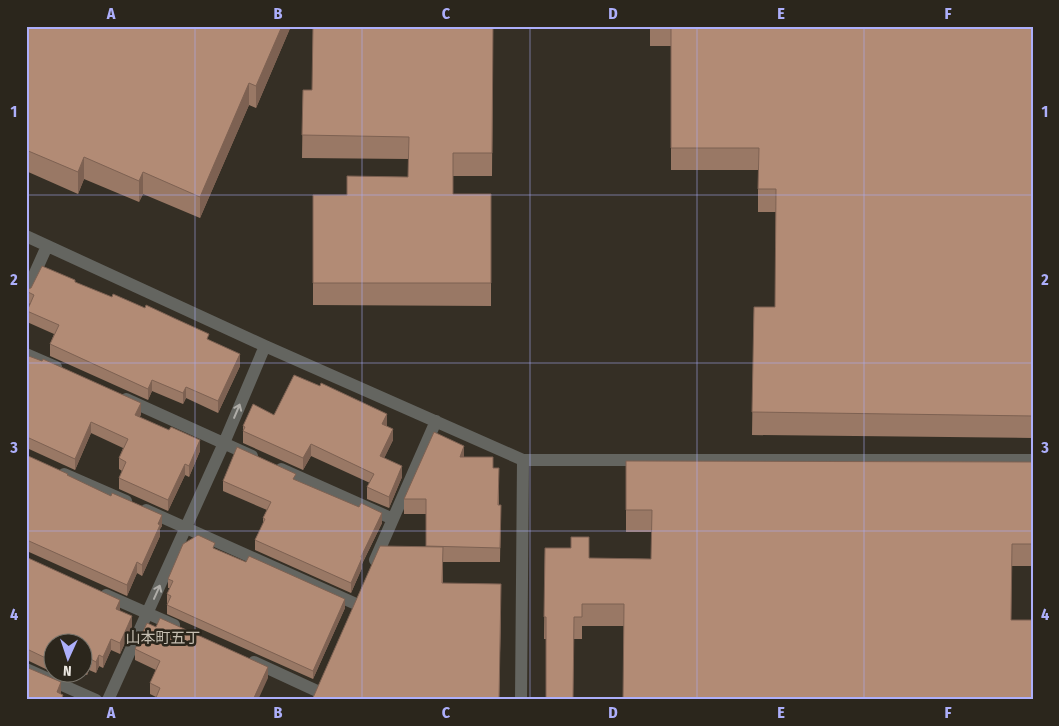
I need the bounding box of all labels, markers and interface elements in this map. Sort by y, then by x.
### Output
text: A [106,4,116,23]
text: B [274,4,283,23]
text: C [442,4,451,23]
text: D [608,4,618,23]
text: E [777,4,785,23]
text: F [944,4,952,23]
text: 1 [11,102,17,121]
text: 1 [1042,102,1048,121]
text: 2 [9,270,18,289]
text: 2 [1040,270,1049,289]
one-way arrow [233,404,243,419]
text: 3 [9,438,18,457]
text: 3 [1040,438,1049,457]
one-way arrow [153,585,163,600]
text: 4 [10,605,18,624]
text: 4 [1041,605,1049,624]
district label: 山本町五丁 [125,629,201,647]
north arrow [42,634,92,684]
text: N [63,662,72,679]
text: A [106,703,116,722]
text: B [274,703,283,722]
text: C [442,703,451,722]
text: D [608,703,618,722]
text: E [777,703,785,722]
text: F [944,703,952,722]

